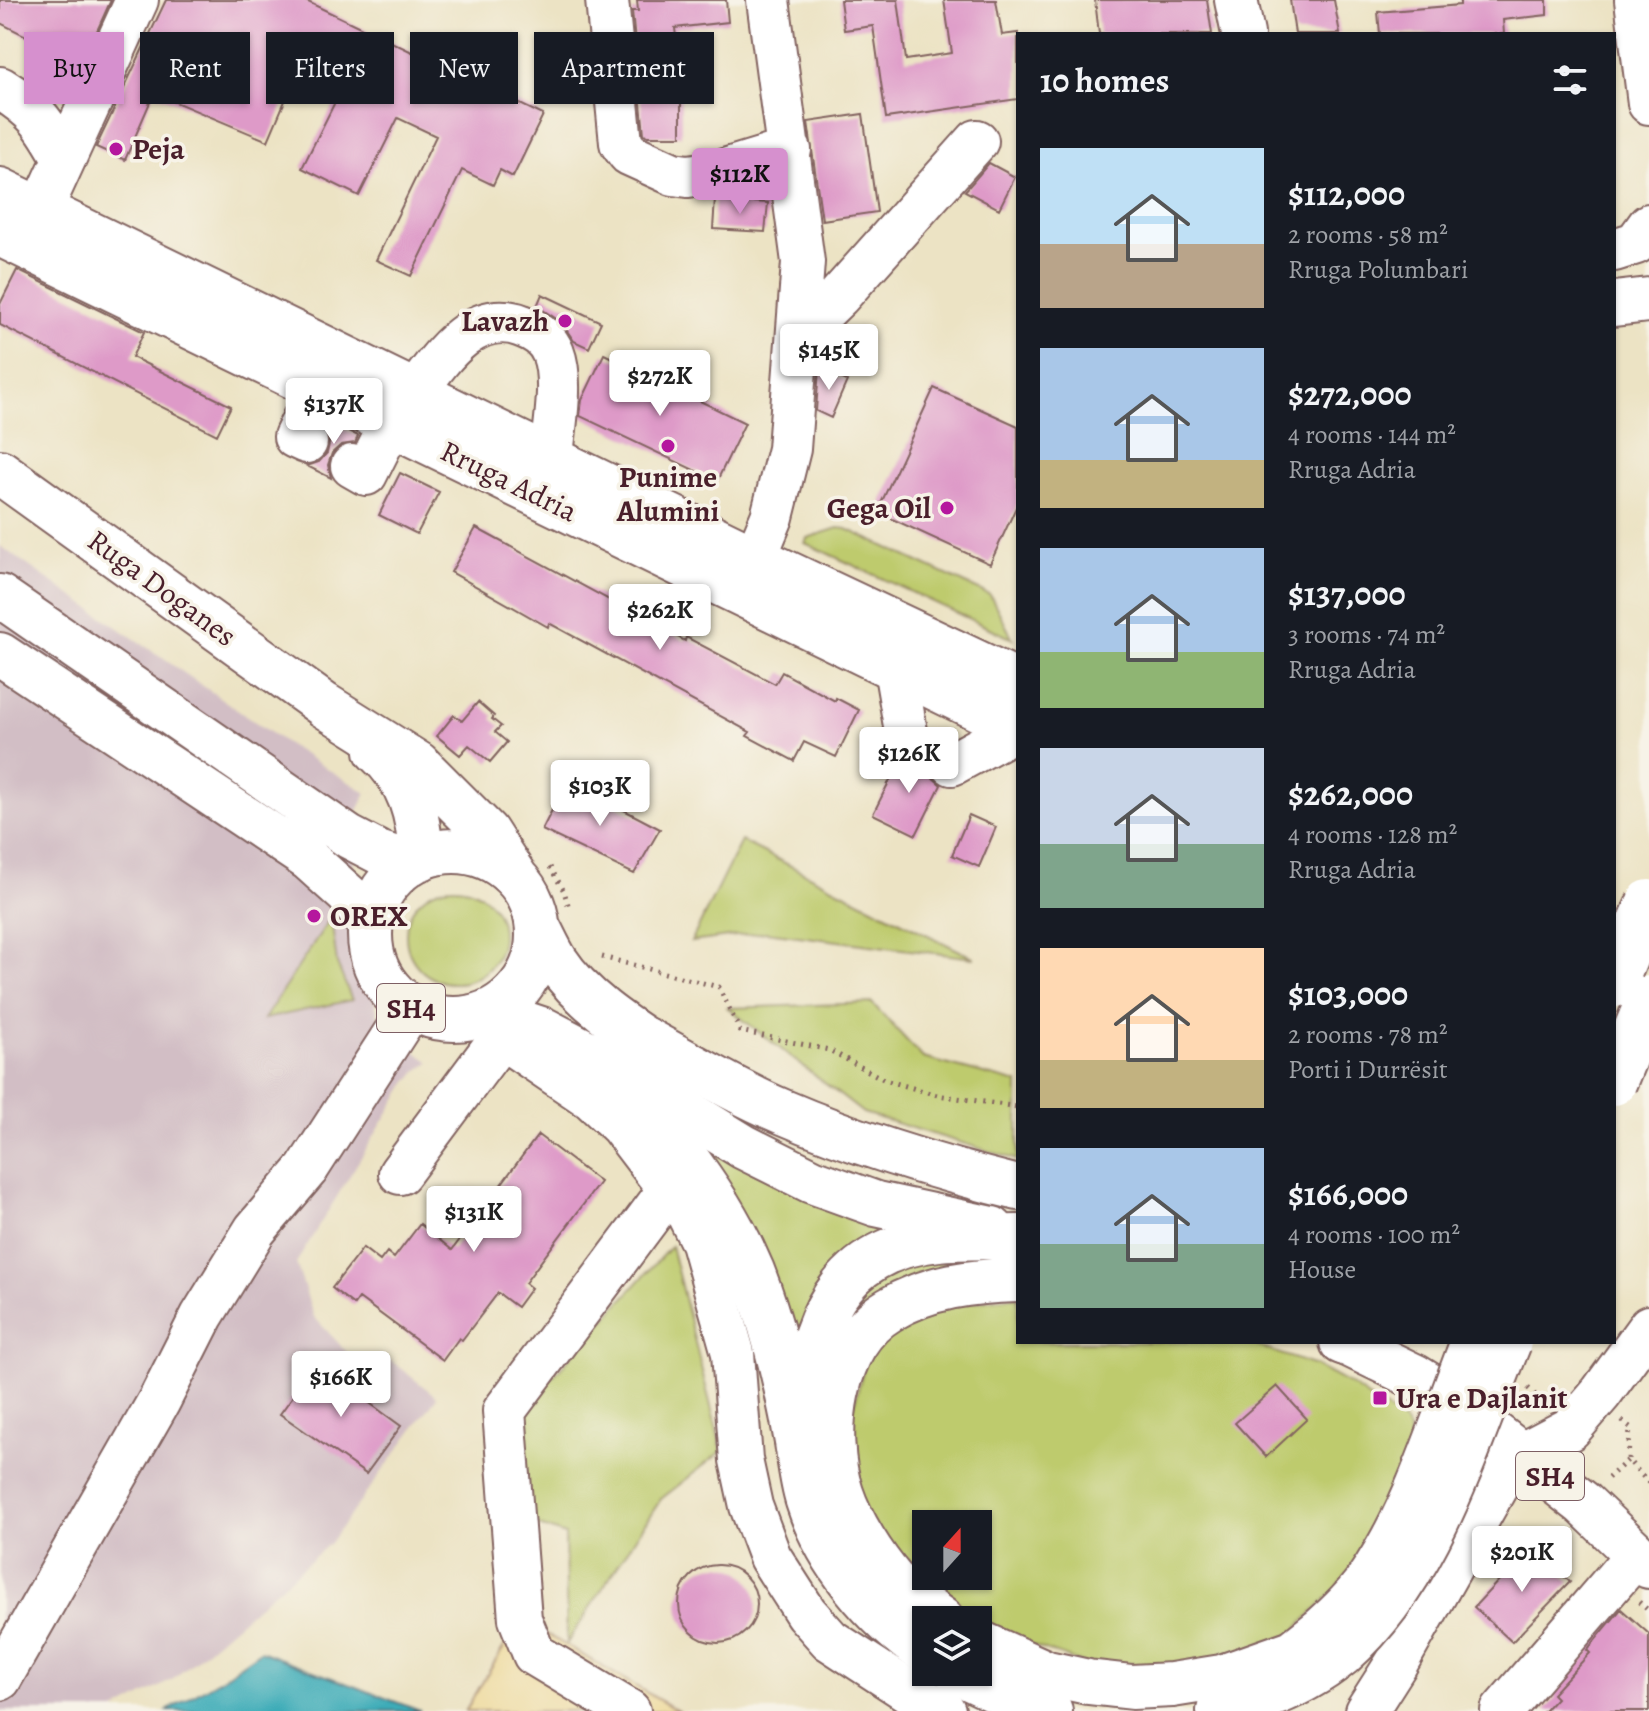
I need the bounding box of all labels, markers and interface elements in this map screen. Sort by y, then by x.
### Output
chip: Buy [24,32,124,104]
chip: Rent [140,32,250,104]
chip: Filters [266,32,394,104]
chip: New [410,32,518,104]
chip: Apartment [534,32,714,104]
text: 10 homes [1040,57,1169,104]
icon: filters [1548,58,1592,102]
place label: Peja [132,129,185,169]
marker: Peja [107,140,125,158]
pin: $112K [684,148,796,216]
text: $112K [710,156,770,191]
text: $112,000 [1288,170,1405,217]
icon: home [1104,180,1200,276]
text: 2 rooms · 58 m² [1288,217,1448,252]
text: Rruga Polumbari [1288,252,1468,287]
place label: Lavazh [461,301,549,341]
marker: Lavazh [556,312,574,330]
pin: $145K [773,324,885,392]
text: $145K [798,332,860,367]
pin: $272K [604,350,716,418]
text: $272K [627,358,693,393]
text: $272,000 [1288,370,1412,417]
pin: $137K [278,378,390,446]
icon: home [1104,380,1200,476]
text: $137K [304,386,364,421]
text: 4 rooms · 144 m² [1288,417,1456,452]
street label: Rruga Adria [434,431,584,531]
marker: Punime Alumini [659,437,677,455]
text: Rruga Adria [1288,452,1416,487]
place label: Punime Alumini [616,457,719,531]
place label: Gega Oil [827,488,931,528]
marker: Gega Oil [938,499,956,517]
street label: Ruga Doganes [80,520,244,656]
text: $137,000 [1288,570,1406,617]
icon: home [1104,580,1200,676]
pin: $262K [604,584,716,652]
text: $262K [627,592,693,627]
text: 3 rooms · 74 m² [1288,617,1445,652]
text: Rruga Adria [1288,652,1416,687]
pin: $126K [853,727,965,795]
text: $126K [877,735,941,770]
pin: $103K [544,760,656,828]
text: $103K [569,768,631,803]
text: $262,000 [1288,770,1413,817]
icon: home [1104,780,1200,876]
text: 4 rooms · 128 m² [1288,817,1457,852]
text: Rruga Adria [1288,852,1416,887]
place label: OREX [330,896,408,936]
marker: OREX [305,907,323,925]
text: $103,000 [1288,970,1408,1017]
icon: home [1104,980,1200,1076]
road number: SH4 [377,984,445,1032]
text: 2 rooms · 78 m² [1288,1017,1447,1052]
text: Porti i Durrësit [1288,1052,1448,1087]
text: $166,000 [1288,1170,1408,1217]
icon: home [1104,1180,1200,1276]
pin: $131K [418,1186,530,1254]
text: $131K [445,1194,504,1229]
text: 4 rooms · 100 m² [1288,1217,1460,1252]
text: House [1288,1252,1356,1287]
pin: $166K [285,1351,397,1419]
text: $166K [310,1359,372,1394]
place label: Ura e Dajlanit [1396,1378,1567,1418]
marker: Ura e Dajlanit [1371,1389,1389,1407]
road number: SH4 [1516,1452,1584,1500]
north arrow [912,1510,992,1590]
map controls [912,1510,992,1686]
pin: $201K [1466,1526,1578,1594]
text: $201K [1490,1534,1554,1569]
button: layers [912,1606,992,1686]

